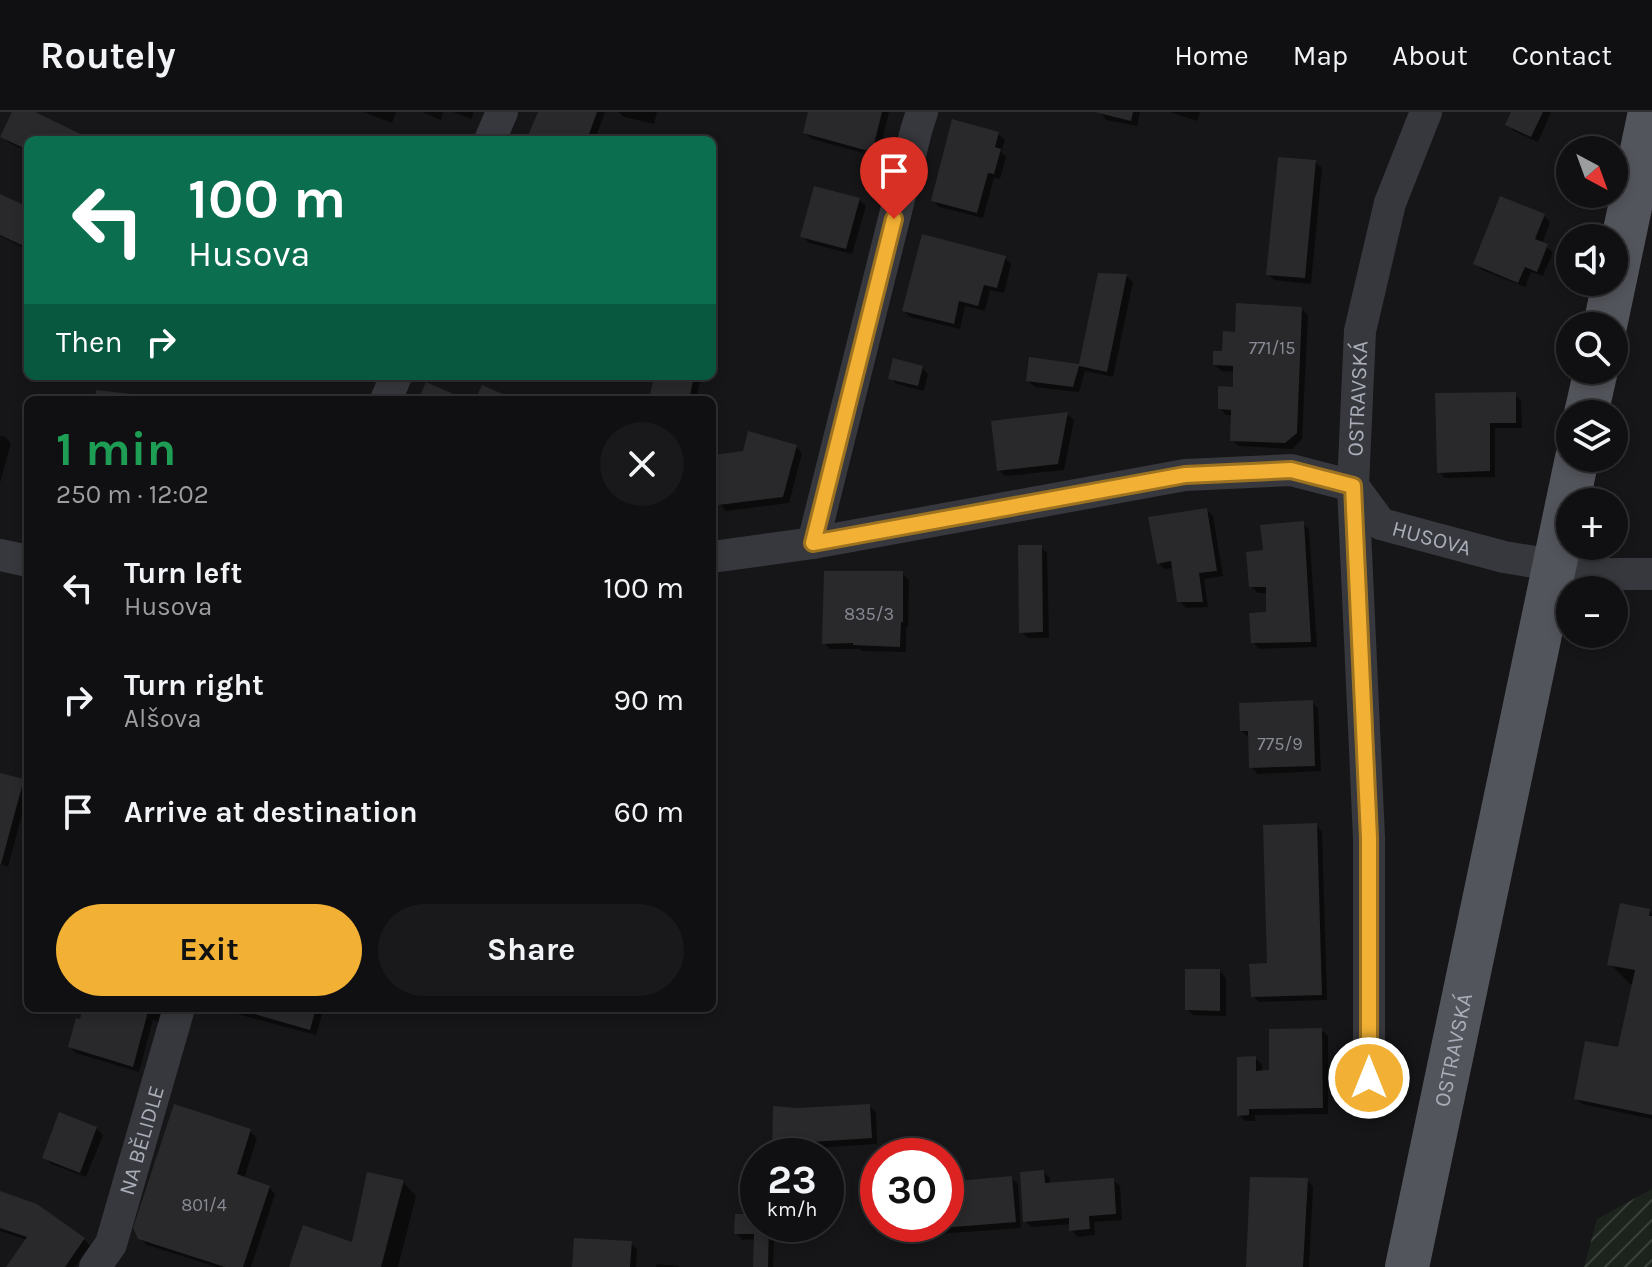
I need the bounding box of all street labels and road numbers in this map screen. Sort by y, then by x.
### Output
street label: OSTRAVSKÁ [1342,340,1374,457]
street label: HUSOVA [1389,516,1474,562]
street label: OSTRAVSKÁ [1429,990,1478,1109]
street label: NA BĚLIDLE [114,1083,170,1198]

